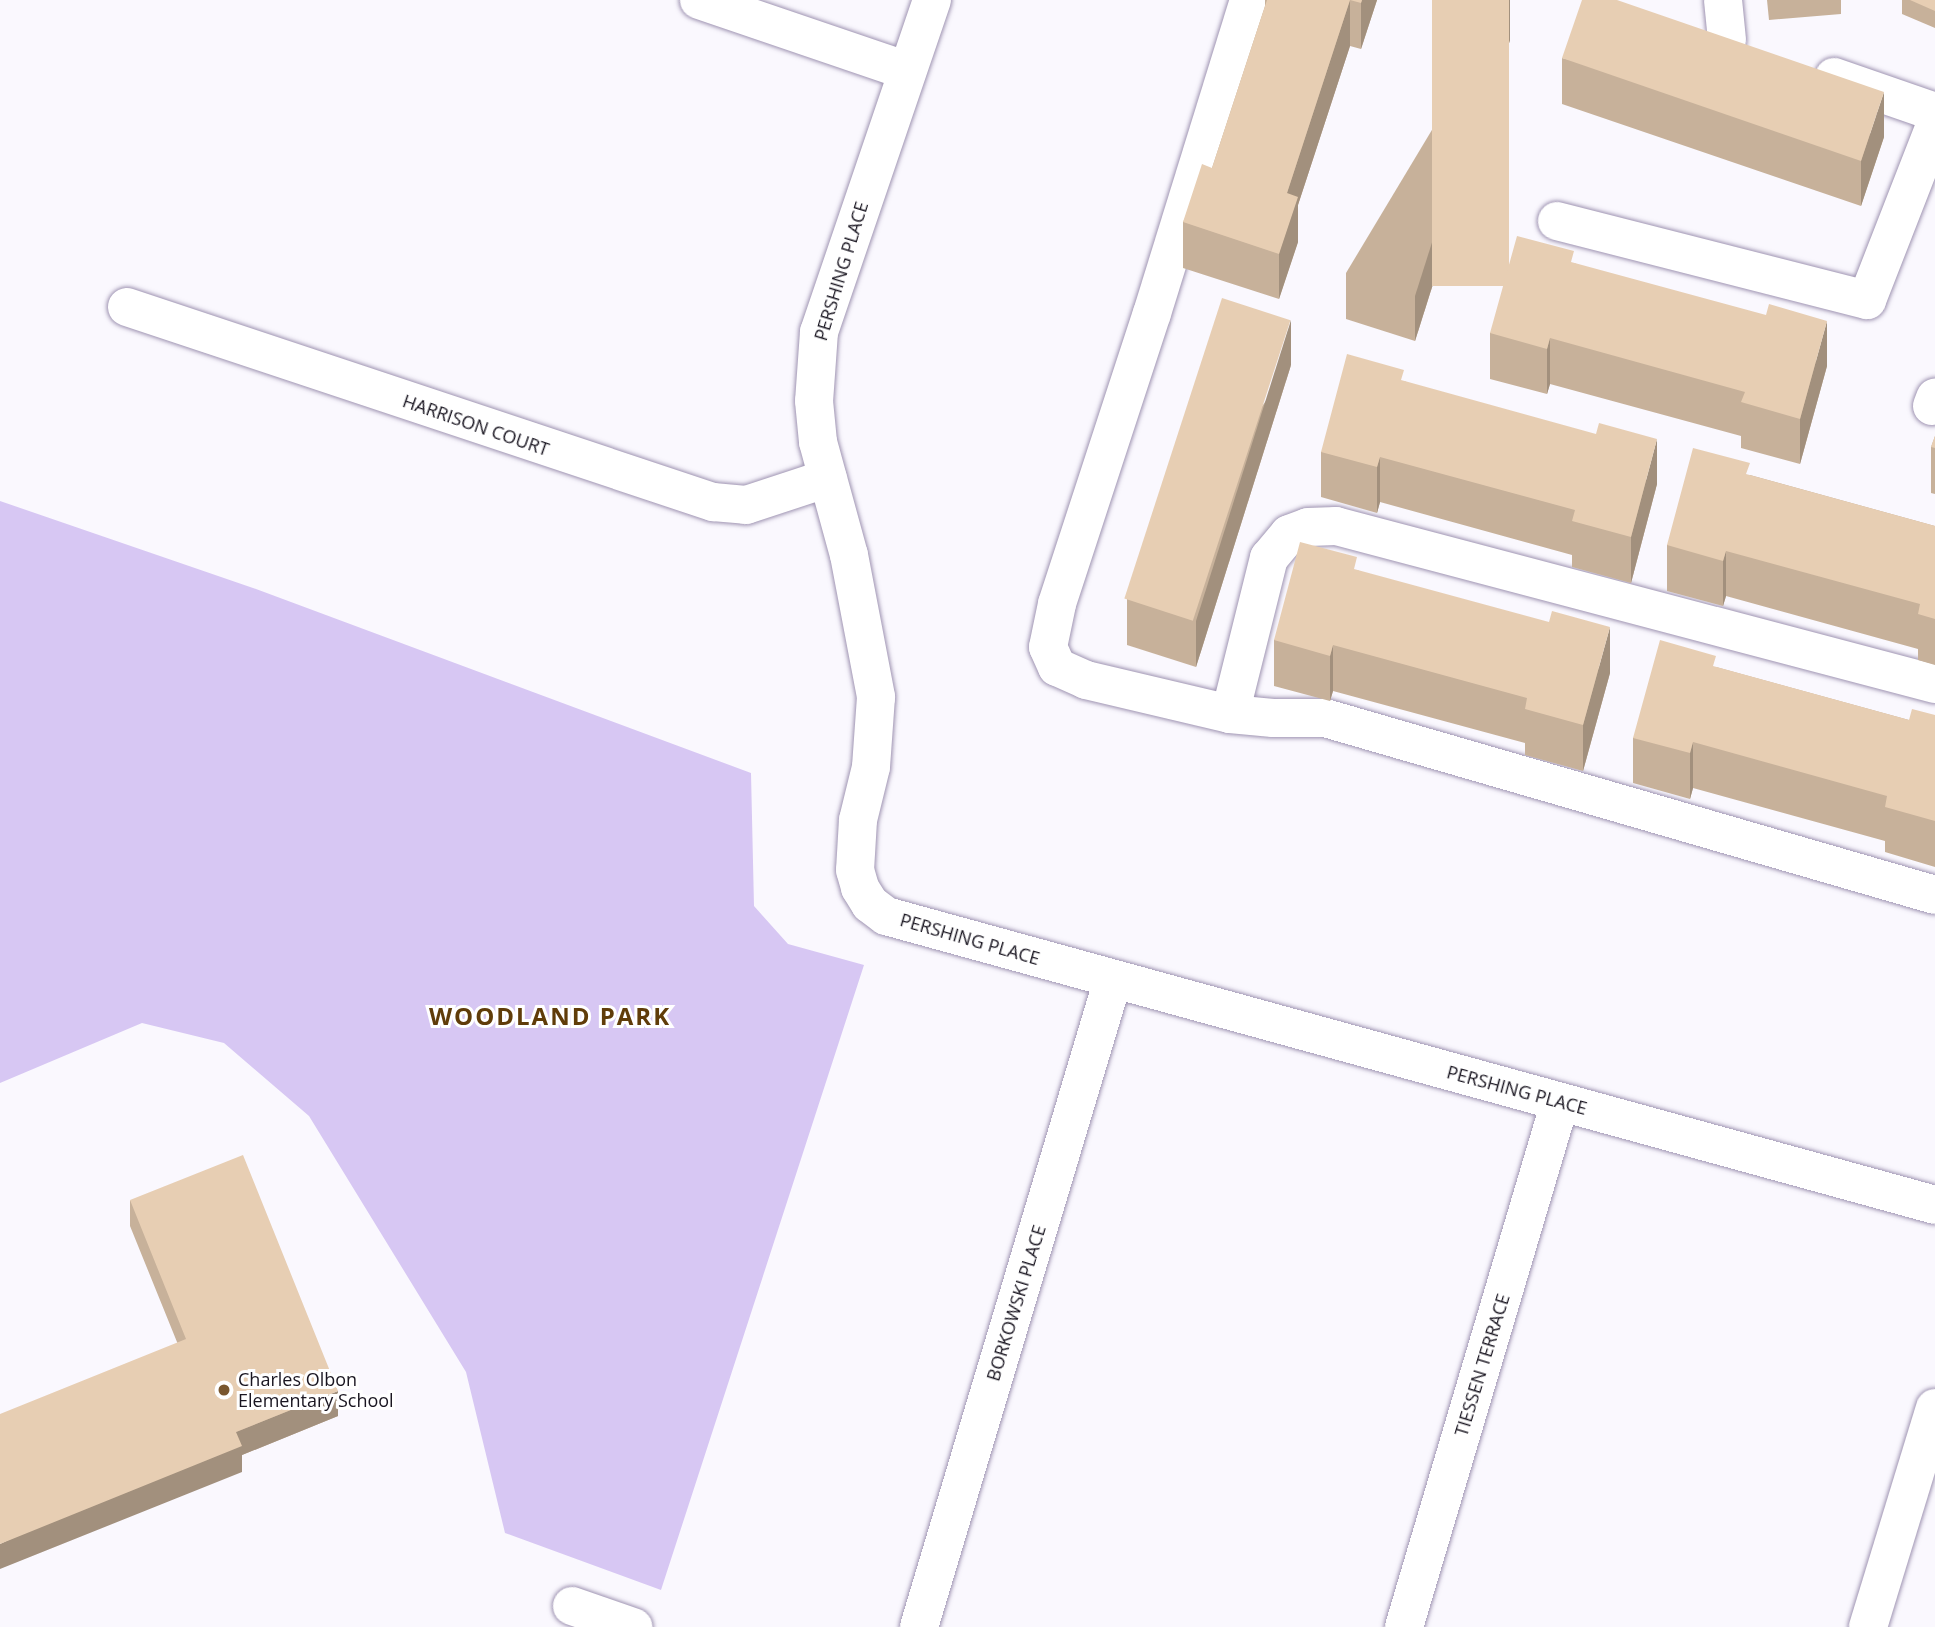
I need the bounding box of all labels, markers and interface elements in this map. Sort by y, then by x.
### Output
street label: PERSHING PLACE [810,199,872,343]
street label: HARRISON COURT [400,390,552,460]
street label: PERSHING PLACE [898,909,1042,969]
district label: WOODLAND PARK [431,1002,669,1030]
street label: PERSHING PLACE [1444,1061,1590,1119]
street label: BORKOWSKI PLACE [982,1222,1050,1384]
street label: TIESSEN TERRACE [1450,1291,1514,1439]
place label: Charles Olbon Elementary School [238,1369,394,1412]
marker: Charles Olbon Elementary School [216,1382,232,1398]

